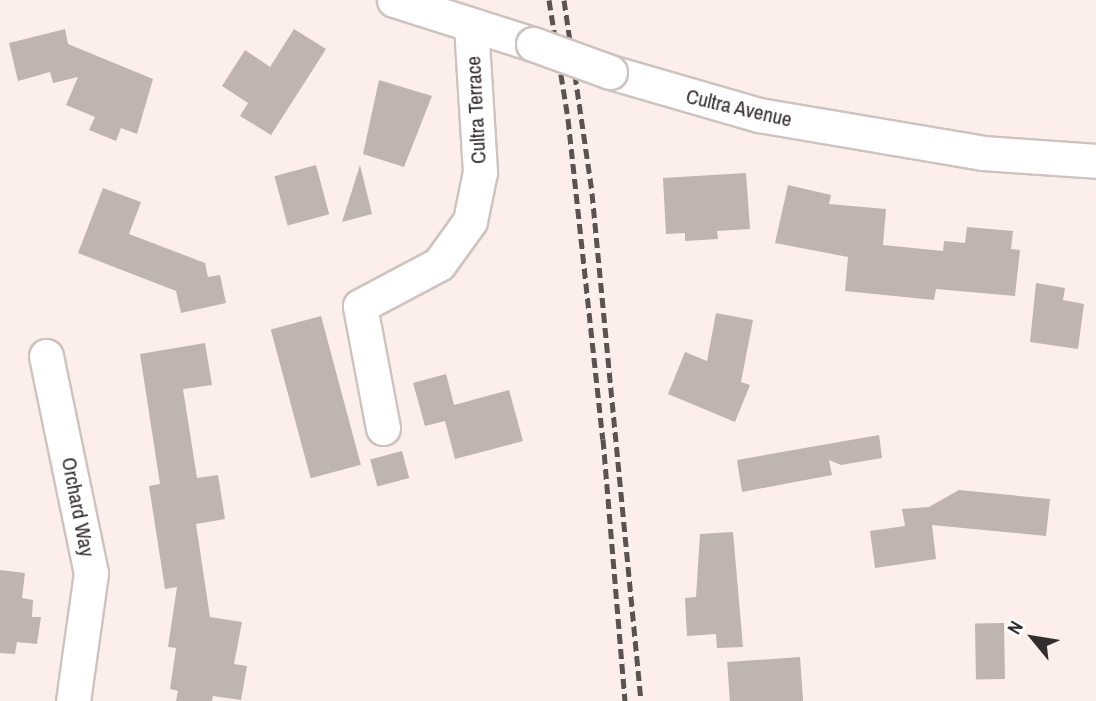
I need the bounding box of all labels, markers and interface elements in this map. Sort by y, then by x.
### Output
street label: Cultra Terrace [461,55,491,165]
street label: Cultra Avenue [683,83,795,133]
street label: Orchard Way [56,455,100,559]
north arrow [998,603,1068,673]
text: N [1001,616,1029,639]

